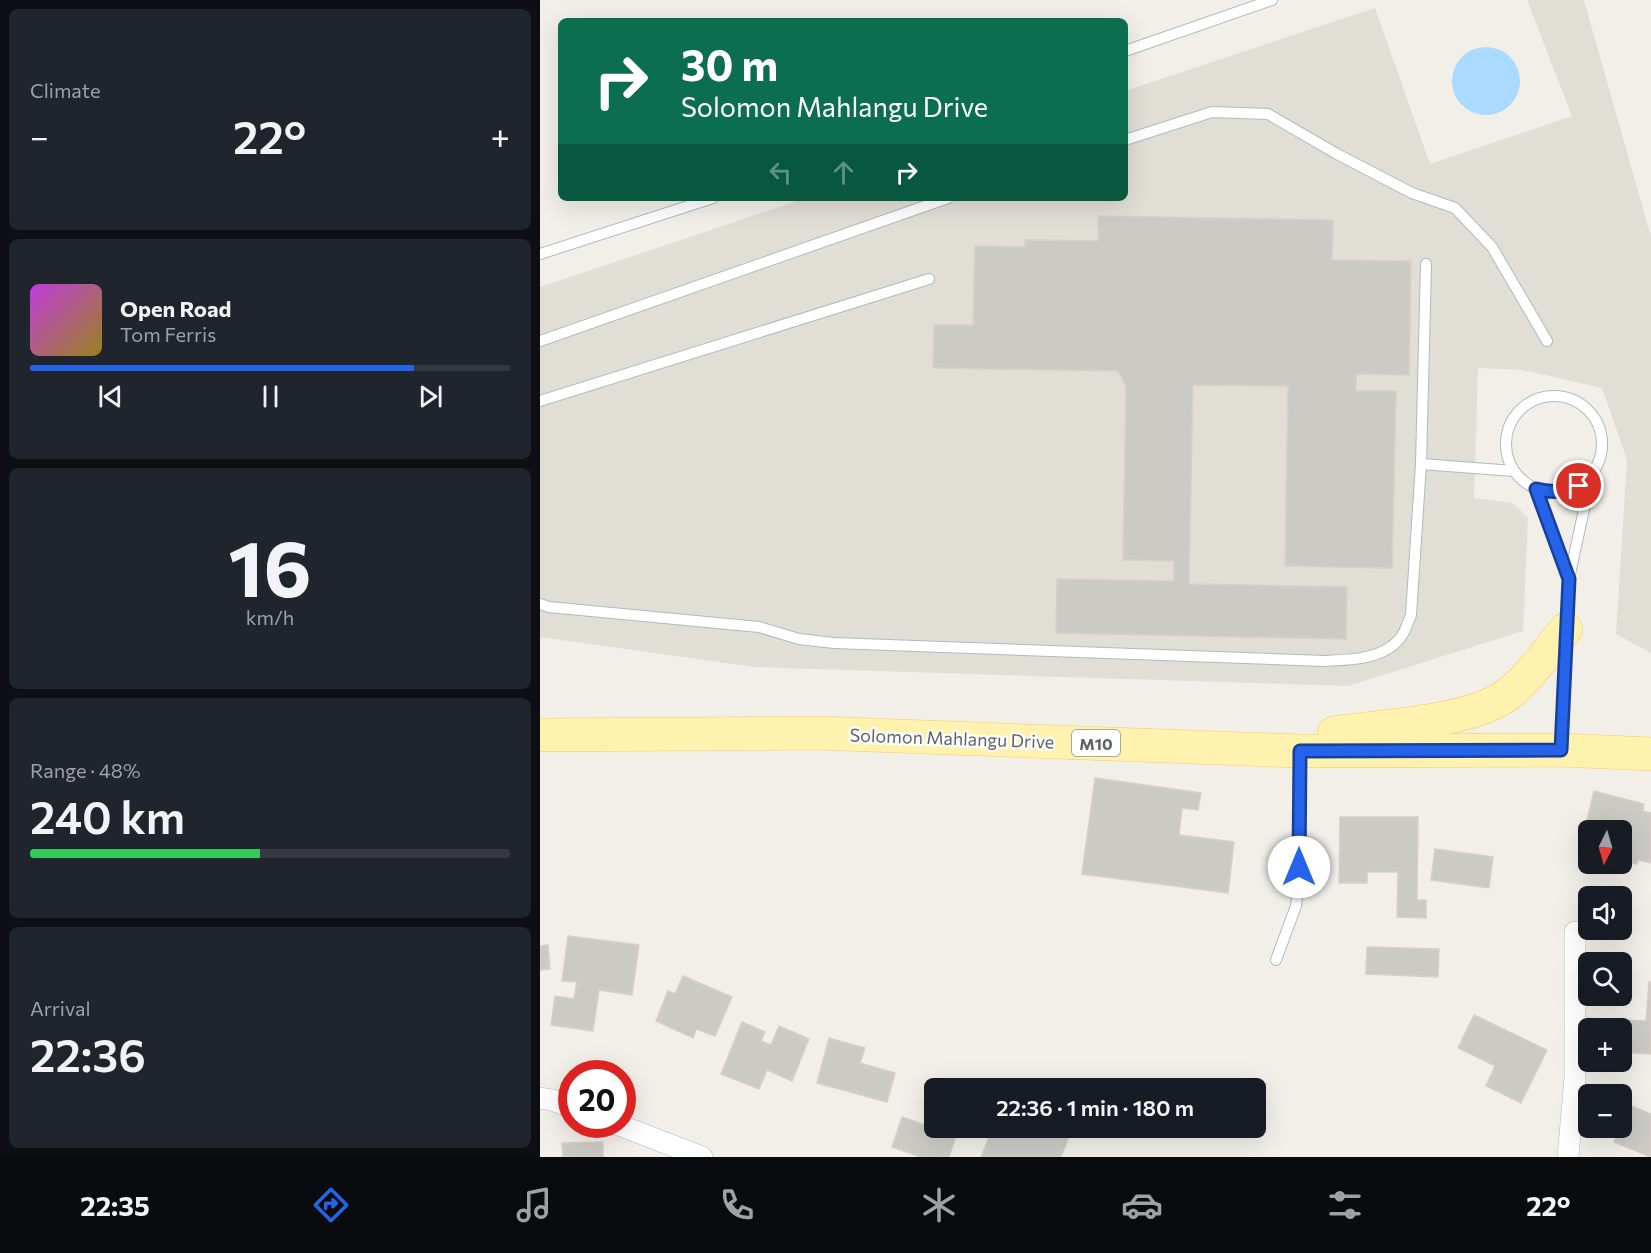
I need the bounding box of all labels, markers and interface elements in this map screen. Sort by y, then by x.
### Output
text: 30 m [681,38,778,90]
icon: right [582,42,660,120]
text: Climate [30,78,100,102]
text: Solomon Mahlangu Drive [681,90,988,123]
text: 22° [233,108,306,163]
text: − [30,115,49,156]
text: + [491,115,510,156]
icon: left [764,156,797,189]
icon: ahead [827,156,860,189]
icon: right [890,156,923,189]
text: Open Road [120,295,231,322]
text: Tom Ferris [120,322,216,346]
icon: previous [94,380,127,413]
icon: pause [254,380,287,413]
icon: next [414,380,447,413]
pin [1553,460,1604,511]
icon: arrive [1562,469,1595,502]
text: 16 [228,518,312,613]
text: km/h [246,605,294,629]
street label: Solomon Mahlangu Drive [849,723,1055,753]
road number: M10 [1072,730,1120,756]
text: Range · 48% [30,758,141,782]
text: 240 km [30,788,185,843]
north arrow [1578,820,1632,874]
map controls [1578,820,1632,1138]
position arrow [1267,835,1331,899]
button: sound [1578,886,1632,940]
button: search [1578,952,1632,1006]
text: Arrival [30,996,91,1020]
button: + [1578,1018,1632,1072]
text: 22:36 [30,1026,146,1081]
speed limit sign: 20 [558,1060,636,1138]
button: − [1578,1084,1632,1138]
text: 22:36 · 1 min · 180 m [996,1094,1194,1121]
icon: directions [310,1184,352,1226]
icon: music [513,1184,555,1226]
icon: phone [716,1184,758,1226]
icon: climate [918,1184,960,1226]
icon: car [1121,1184,1163,1226]
icon: filters [1324,1184,1366,1226]
text: 22:35 [80,1189,150,1222]
text: 22° [1526,1189,1571,1222]

